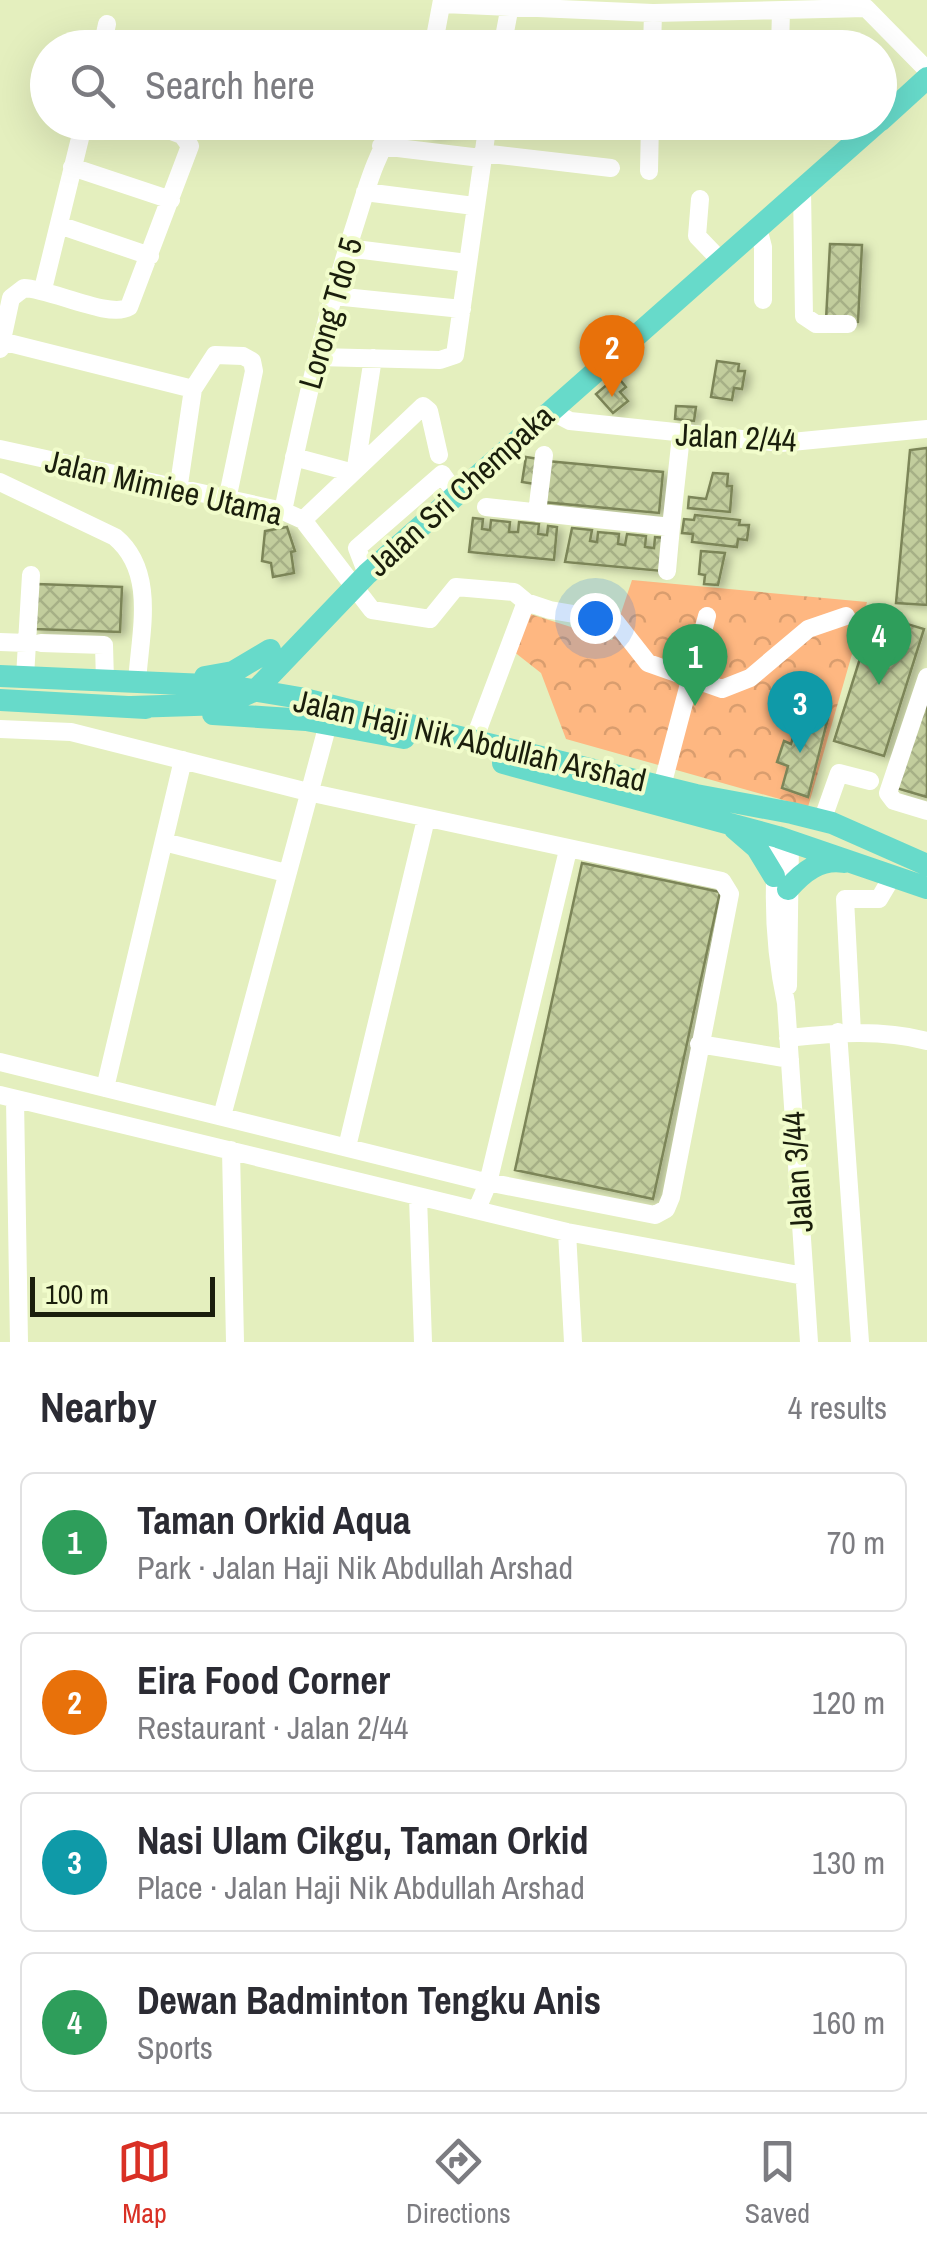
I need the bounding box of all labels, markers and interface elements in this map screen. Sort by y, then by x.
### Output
search box [30,30,897,140]
icon: search [65,58,120,113]
text: Search here [145,60,315,111]
street label: Lorong Tdo 5 [288,232,372,394]
pin: 2 [580,314,644,397]
street label: Jalan Sri Chempaka [357,394,563,586]
street label: Jalan 2/44 [674,412,798,462]
street label: Jalan Mimiee Utama [41,439,287,535]
your location [570,593,621,644]
pin: 4 [846,602,912,685]
pin: 1 [662,624,728,706]
pin: 3 [768,670,832,753]
street label: Jalan Haji Nik Abdullah Arshad [290,679,650,801]
street label: Jalan 3/44 [771,1110,823,1234]
scale bar [30,1272,215,1316]
text: 100 m [45,1275,109,1313]
text: Nearby [40,1379,157,1435]
text: 4 results [788,1386,887,1429]
text: Taman Orkid Aqua [137,1495,411,1546]
text: 1 [67,1521,82,1564]
text: 70 m [827,1521,885,1564]
text: Park · Jalan Haji Nik Abdullah Arshad [137,1546,573,1589]
text: Eira Food Corner [137,1655,390,1706]
text: 2 [67,1681,82,1724]
text: 120 m [812,1681,885,1724]
text: Restaurant · Jalan 2/44 [137,1706,408,1749]
text: Nasi Ulam Cikgu, Taman Orkid [137,1815,588,1866]
text: 3 [67,1841,82,1884]
text: 130 m [812,1841,885,1884]
text: Place · Jalan Haji Nik Abdullah Arshad [137,1866,585,1909]
text: Dewan Badminton Tengku Anis [137,1975,601,2026]
text: 4 [67,2001,82,2044]
text: 160 m [812,2001,885,2044]
text: Sports [137,2026,213,2069]
tab: Map [117,2134,172,2232]
tab: Directions [406,2134,511,2232]
tab: Saved [745,2134,810,2232]

